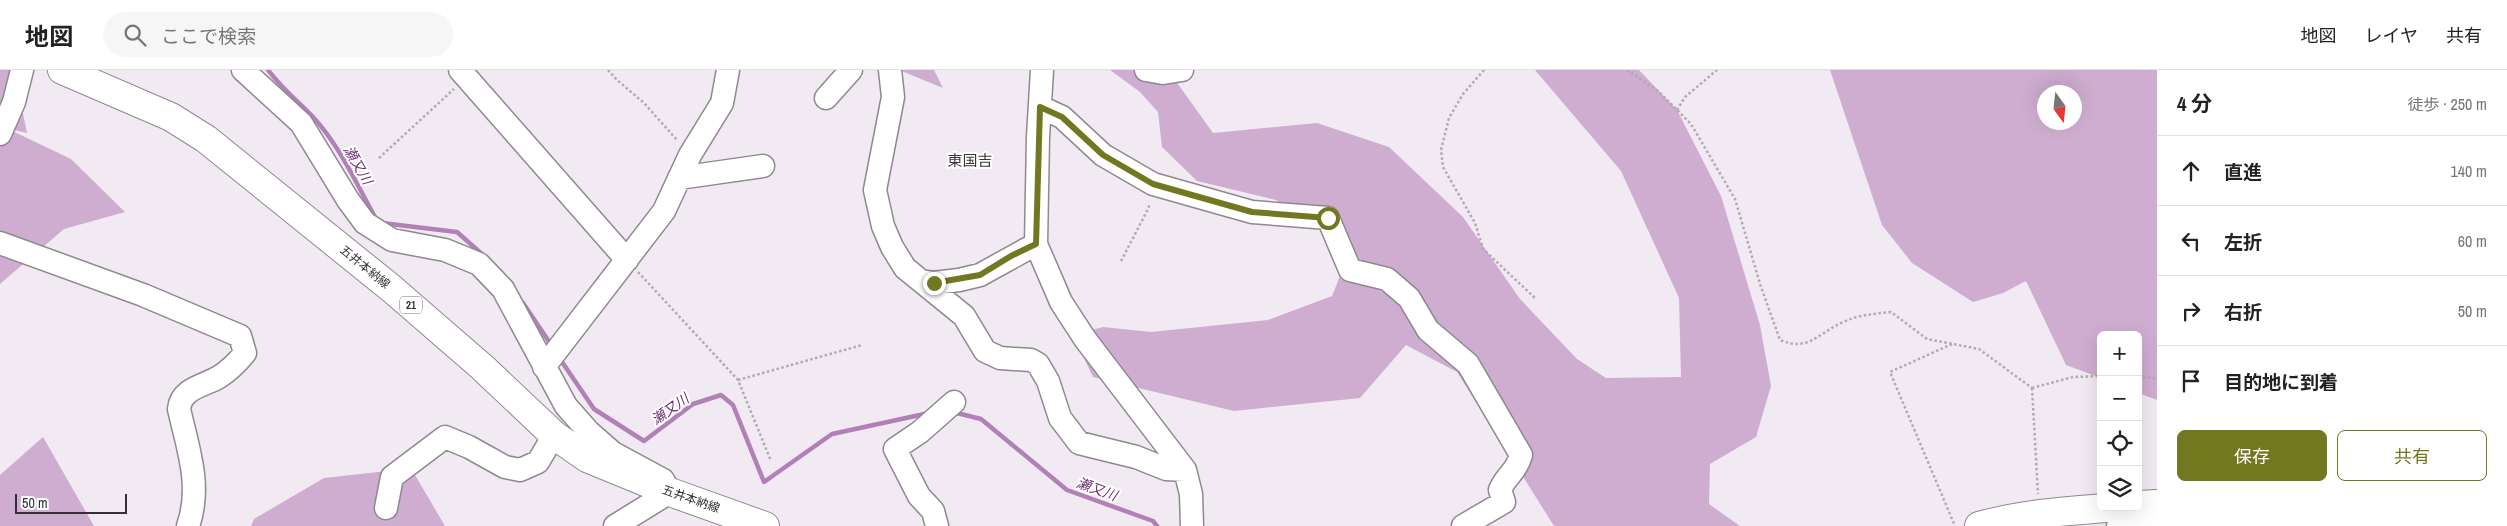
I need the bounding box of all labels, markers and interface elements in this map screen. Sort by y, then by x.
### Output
search box [103,12,453,57]
text: 地図 [25,20,73,52]
icon: search [121,21,149,49]
text: ここで検索 [161,23,256,49]
text: 地図 [2301,23,2337,48]
text: レイヤ [2365,23,2418,48]
text: 共有 [2446,23,2482,48]
north arrow [2037,85,2082,130]
text: 4 分 [2177,89,2212,118]
text: 徒歩 · 250 m [2408,93,2487,115]
water label: 瀬又川 [340,142,377,189]
district label: 東国吉 [947,150,993,171]
icon: ahead [2177,157,2205,185]
text: 直進 [2224,159,2262,185]
text: 140 m [2451,160,2487,182]
route start [1317,207,1340,230]
icon: left [2177,227,2205,255]
text: 左折 [2224,229,2262,255]
text: 60 m [2458,230,2487,252]
street label: 五井本納線 [337,242,393,292]
route end [923,272,946,295]
road number: 21 [400,296,422,314]
icon: right [2177,297,2205,325]
text: 右折 [2224,299,2262,325]
text: 50 m [2458,300,2487,322]
map controls [2097,331,2142,511]
button: + [2097,331,2142,376]
icon: arrive [2177,367,2205,395]
text: 目的地に到着 [2224,369,2338,395]
button: − [2097,376,2142,421]
water label: 瀬又川 [648,388,694,428]
button: locate [2097,421,2142,466]
button: 保存 [2177,430,2327,481]
button: 共有 [2337,430,2487,481]
button: layers [2097,466,2142,511]
water label: 瀬又川 [1074,473,1122,505]
street label: 五井本納線 [660,482,722,516]
scale bar [15,491,128,514]
text: 50 m [22,494,48,512]

